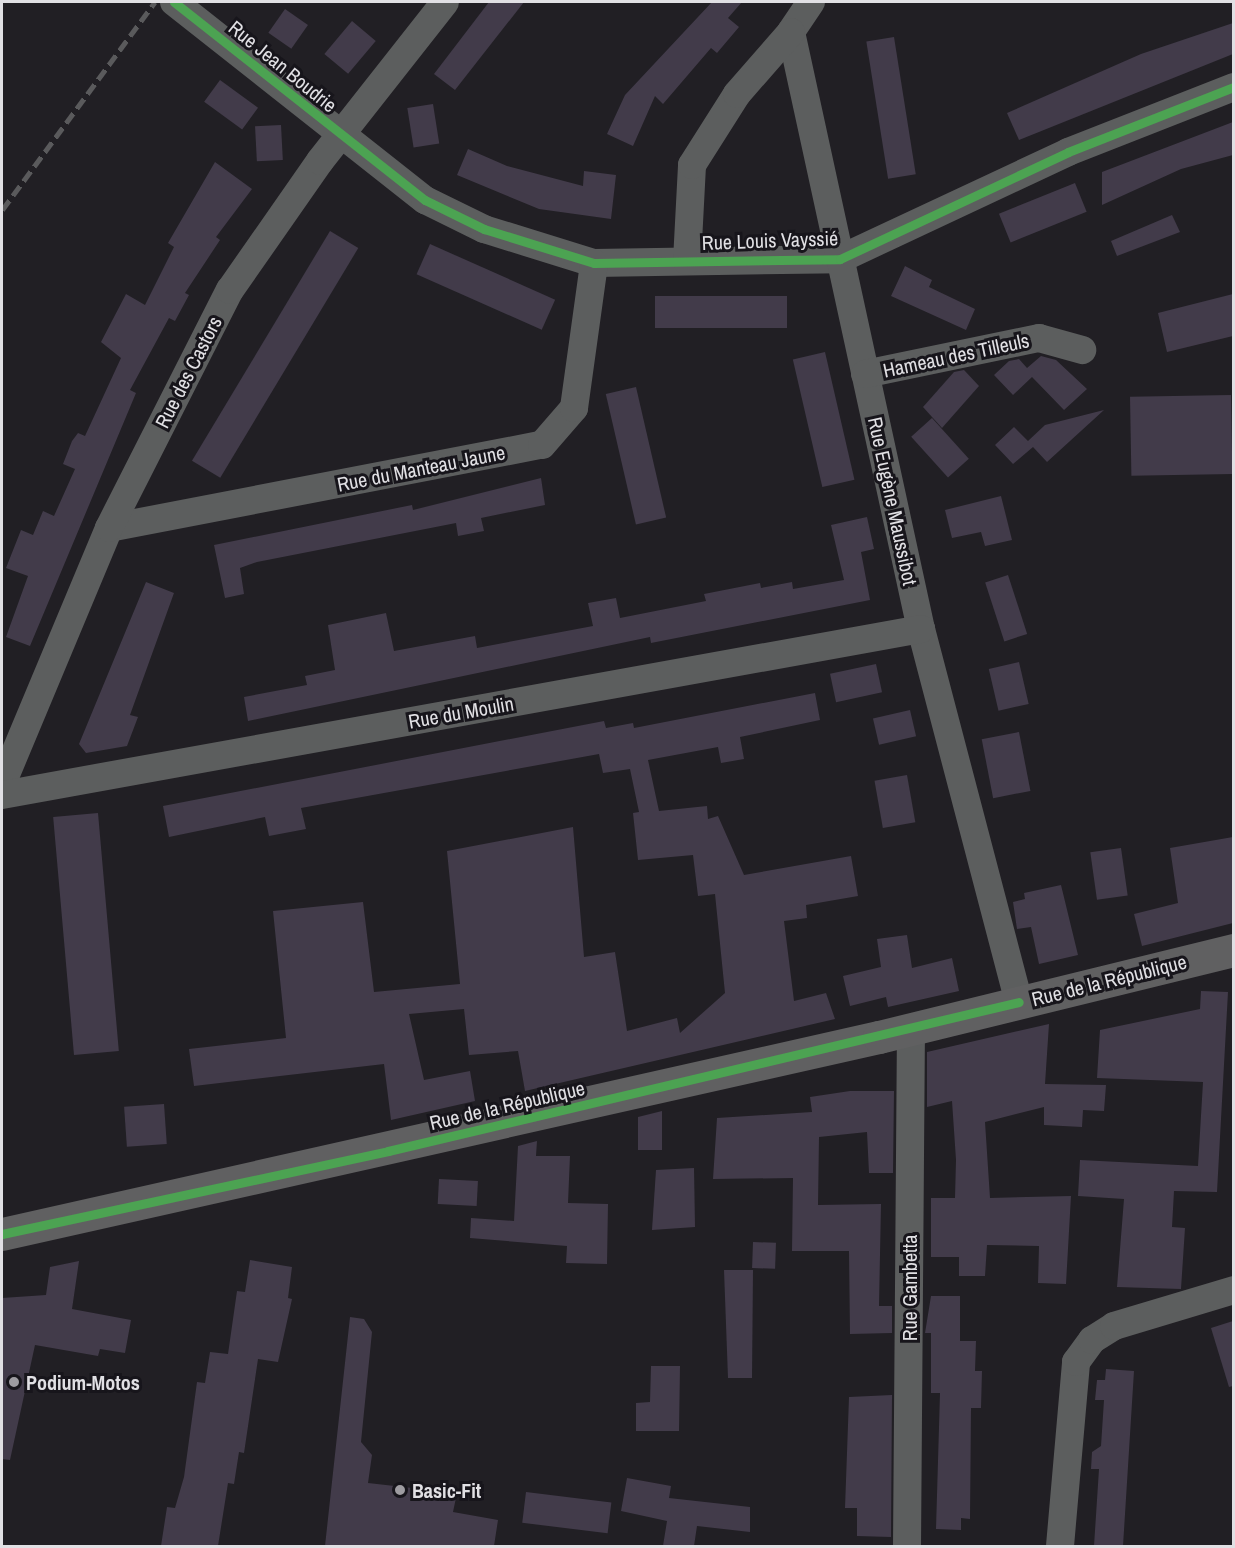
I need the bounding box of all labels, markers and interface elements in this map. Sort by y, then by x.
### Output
street label: Rue Jean Boudrie [224,15,342,117]
street label: Rue Louis Vayssié [701,226,839,254]
street label: Rue des Castors [150,312,226,432]
street label: Hameau des Tilleuls [881,328,1031,382]
street label: Rue Eugène Maussibot [863,415,923,587]
street label: Rue du Manteau Jaune [335,440,507,496]
street label: Rue du Moulin [406,691,516,733]
street label: Rue de la République [1029,949,1189,1011]
street label: Rue de la République [427,1075,587,1135]
street label: Rue Gambetta [897,1235,921,1341]
place label: Podium-Motos [26,1370,140,1394]
marker: Podium-Motos [7,1375,21,1389]
place label: Basic-Fit [412,1478,481,1502]
marker: Basic-Fit [393,1483,407,1497]

